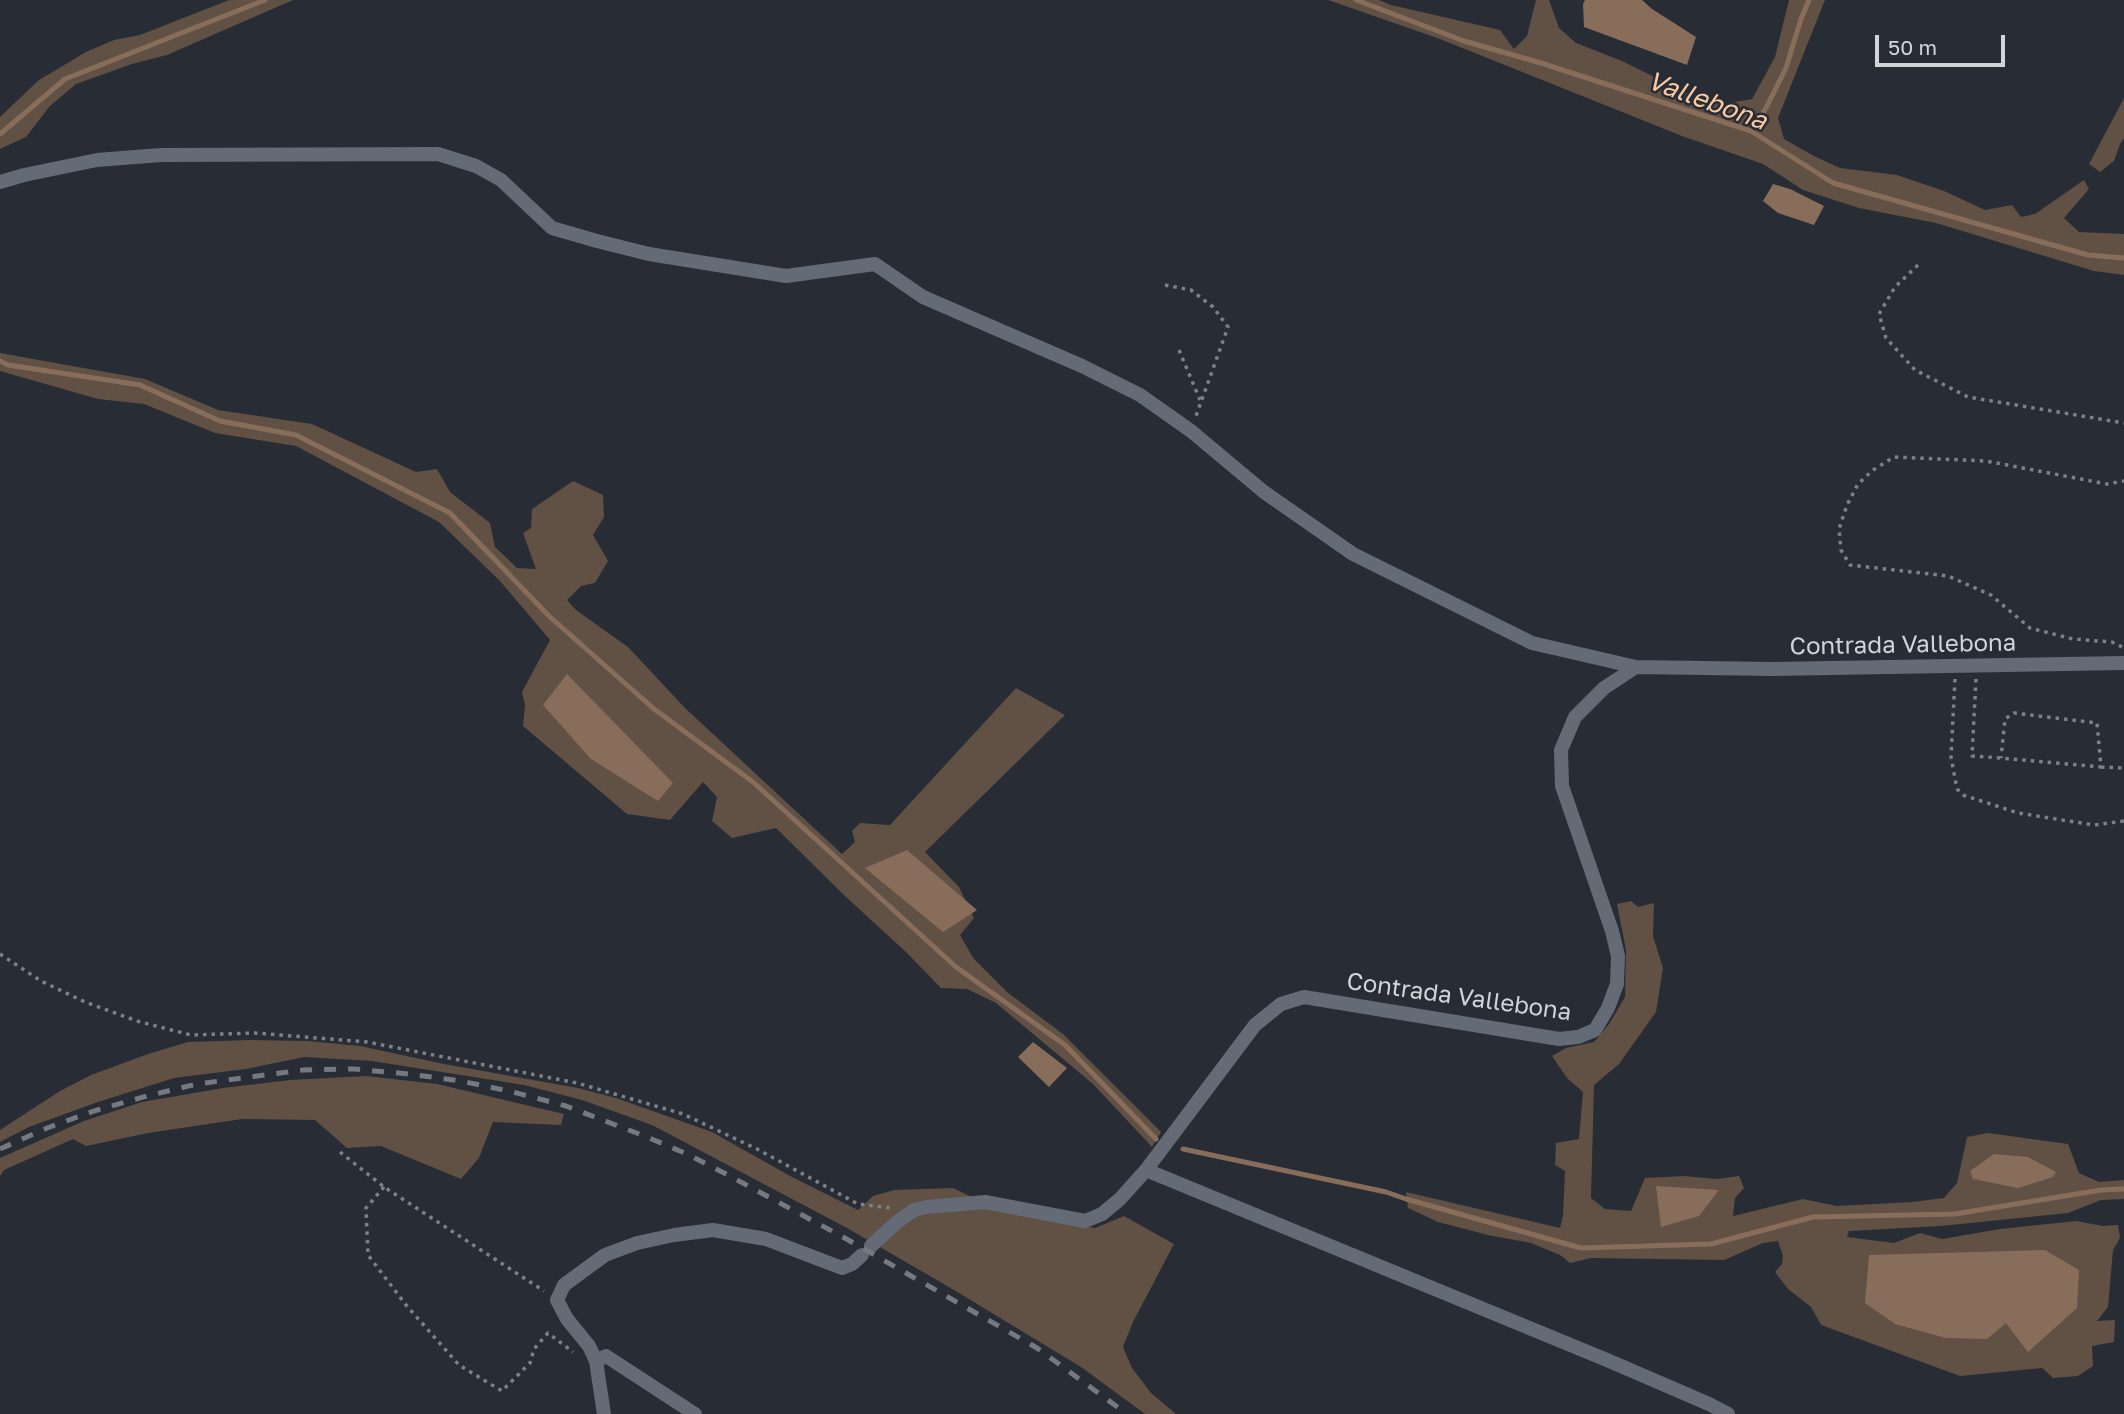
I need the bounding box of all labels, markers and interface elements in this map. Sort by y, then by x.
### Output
scale bar [1879,21,2008,65]
text: 50 m [1888,34,1937,60]
water label: Vallebona [1643,65,1771,137]
street label: Contrada Vallebona [1789,629,2017,661]
street label: Contrada Vallebona [1345,967,1573,1027]

